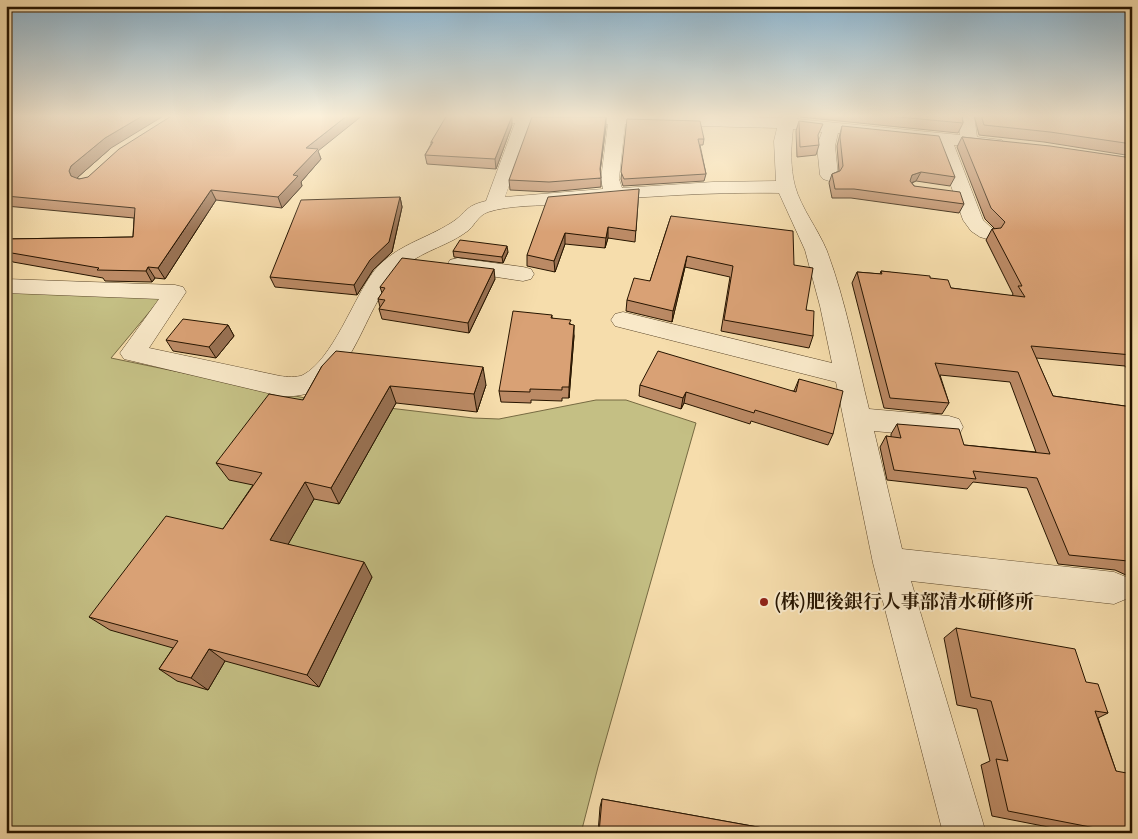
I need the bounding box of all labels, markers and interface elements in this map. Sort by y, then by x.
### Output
place label: (株)肥後銀行人事部清水研修所 [774,589,1034,615]
marker: (株)肥後銀行人事部清水研修所 [758,596,770,608]

